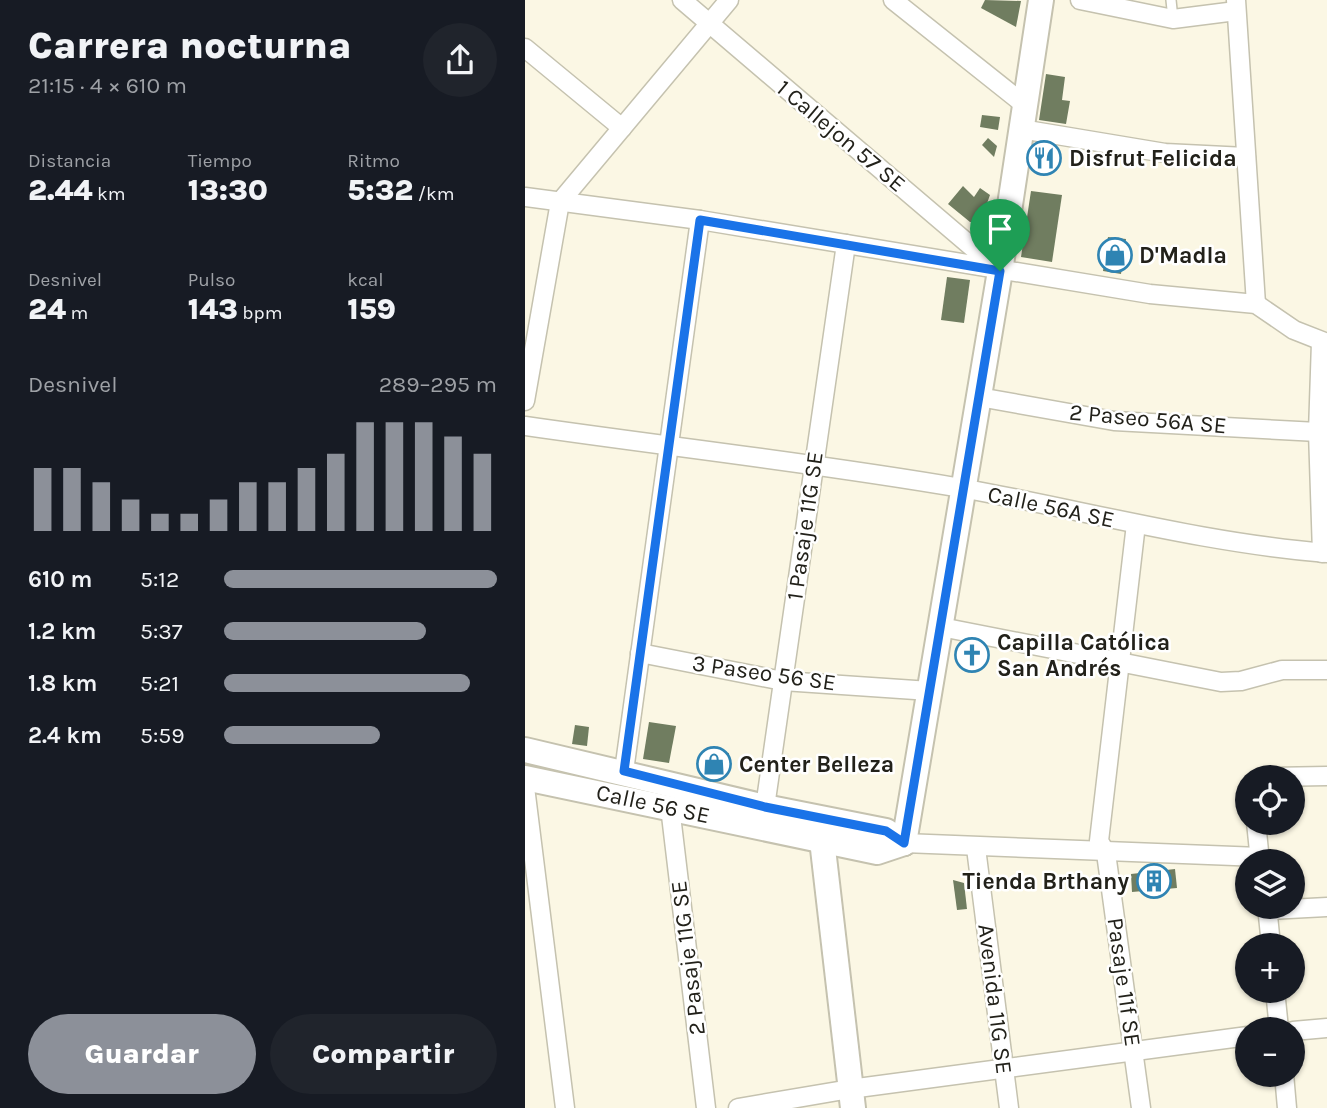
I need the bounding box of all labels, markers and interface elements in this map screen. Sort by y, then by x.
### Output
text: Carrera nocturna [28,23,352,68]
button: share [423,23,497,97]
text: 21:15 · 4 × 610 m [28,72,187,99]
street label: 1 Callejon 57 SE [771,74,911,198]
restaurant icon: Disfrut Felicida [1025,139,1063,177]
place label: Disfrut Felicida [1069,145,1237,172]
text: Distancia [28,150,111,172]
text: Tiempo [188,150,252,172]
text: Ritmo [347,150,400,172]
text: 2.44 [28,172,93,208]
text: 13:30 [188,172,268,208]
text: 5:32 [347,172,413,208]
text: km [93,183,126,205]
text: /km [413,183,454,205]
pin [970,199,1030,271]
icon: arrive [981,210,1019,248]
shop icon: D'Madla [1096,236,1134,274]
place label: D'Madla [1139,242,1227,269]
text: Desnivel [28,269,102,291]
text: Pulso [188,269,235,291]
text: kcal [347,269,384,291]
text: 24 [28,291,66,327]
text: 143 [188,291,238,327]
text: 159 [347,291,396,327]
text: m [66,302,88,324]
text: bpm [238,302,283,324]
text: Desnivel [28,371,118,398]
text: 289–295 m [379,371,497,398]
street label: 2 Paseo 56A SE [1068,399,1228,439]
street label: 1 Pasaje 11G SE [781,450,829,602]
street label: Calle 56A SE [985,480,1117,534]
text: 610 m [28,566,92,593]
text: 5:12 [140,566,179,593]
text: 1.2 km [28,618,96,645]
text: 5:37 [140,618,183,645]
place label: Capilla Católica San Andrés [997,629,1170,682]
church icon: Capilla Católica San Andrés [953,636,991,674]
street label: 3 Paseo 56 SE [690,650,838,696]
text: 1.8 km [28,670,97,697]
text: 5:21 [140,670,179,697]
text: 2.4 km [28,722,102,749]
text: 5:59 [140,722,185,749]
shop icon: Center Belleza [695,745,733,783]
place label: Center Belleza [739,751,894,778]
map controls [1235,765,1305,1087]
button: locate [1235,765,1305,835]
street label: Calle 56 SE [594,779,712,829]
button: layers [1235,849,1305,919]
building icon: Tienda Brthany [1135,862,1173,900]
place label: Tienda Brthany [963,868,1129,895]
street label: 2 Pasaje 11G SE [665,879,711,1037]
street label: Pasaje 11f SE [1102,916,1146,1048]
street label: Avenida 11G SE [972,922,1018,1076]
button: + [1235,933,1305,1003]
button: Guardar [28,1014,256,1094]
button: Compartir [270,1014,497,1094]
button: − [1235,1017,1305,1087]

